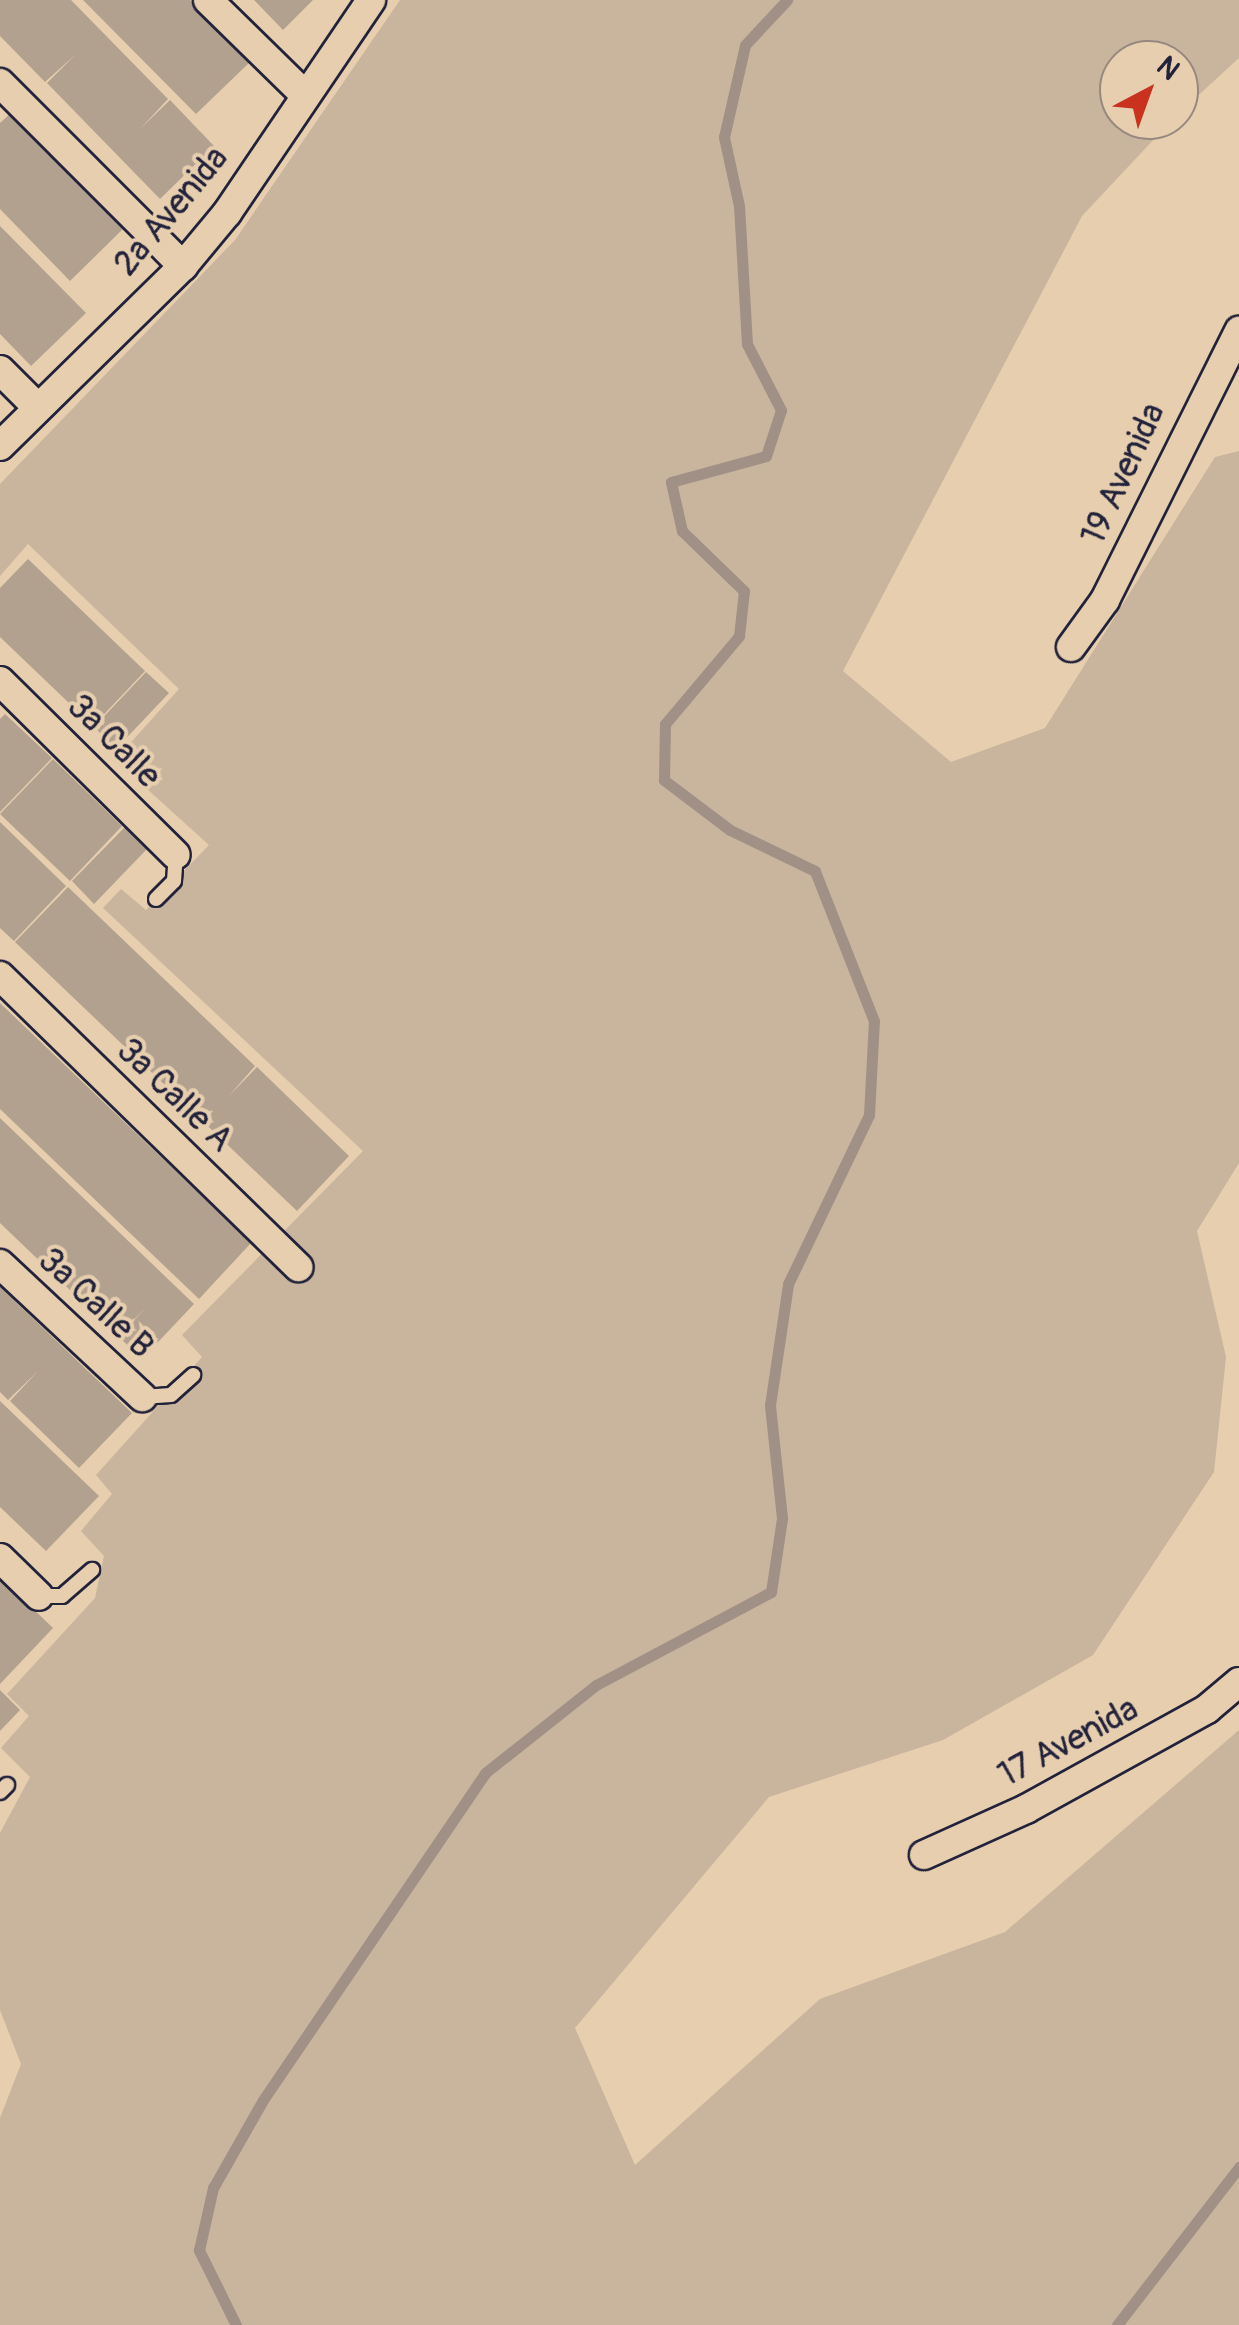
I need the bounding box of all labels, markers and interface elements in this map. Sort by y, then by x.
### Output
north arrow [1099,40,1199,140]
text: N [1149,49,1186,88]
street label: 2a Avenida [105,138,237,284]
street label: 19 Avenida [1072,396,1174,552]
street label: 3a Calle [58,685,170,797]
street label: 3a Calle A [108,1029,242,1161]
street label: 3a Calle B [30,1239,162,1367]
street label: 17 Avenida [991,1688,1145,1796]

